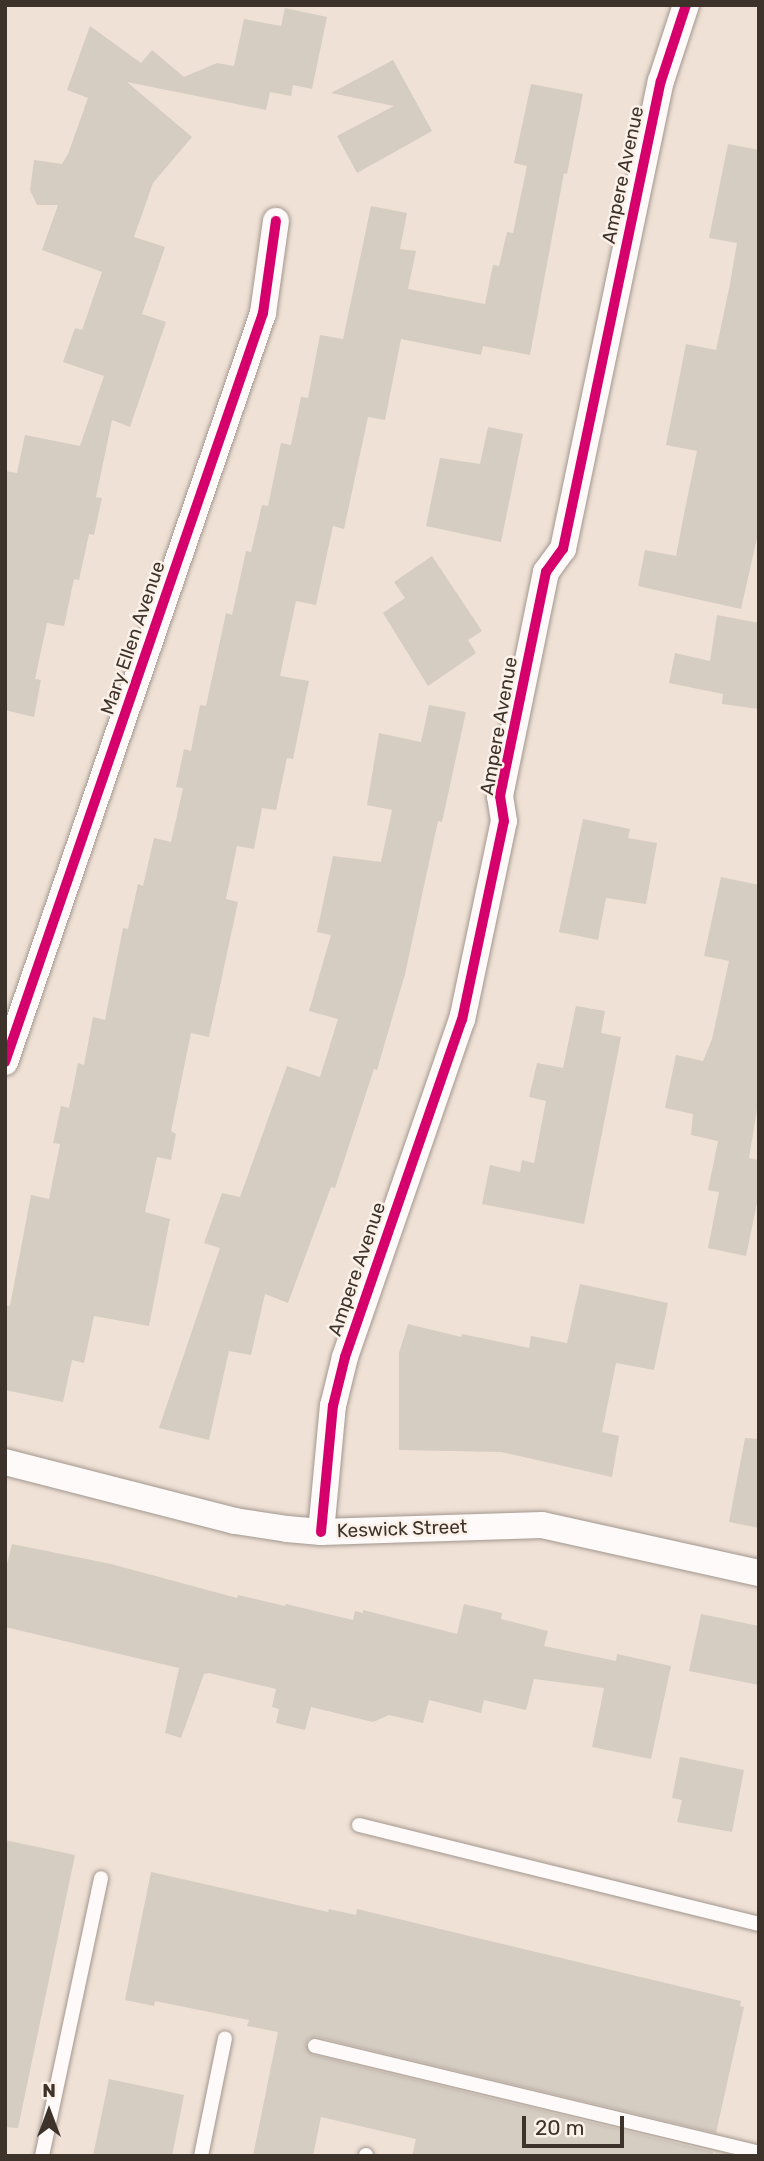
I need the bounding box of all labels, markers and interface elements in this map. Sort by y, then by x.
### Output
street label: Ampere Avenue [597,104,649,246]
street label: Mary Ellen Avenue [96,558,170,718]
street label: Ampere Avenue [476,655,522,797]
street label: Ampere Avenue [323,1199,391,1339]
street label: Keswick Street [336,1515,468,1543]
north arrow [14,2077,84,2147]
text: N [42,2079,56,2102]
scale bar [526,2102,628,2146]
text: 20 m [535,2115,584,2140]

